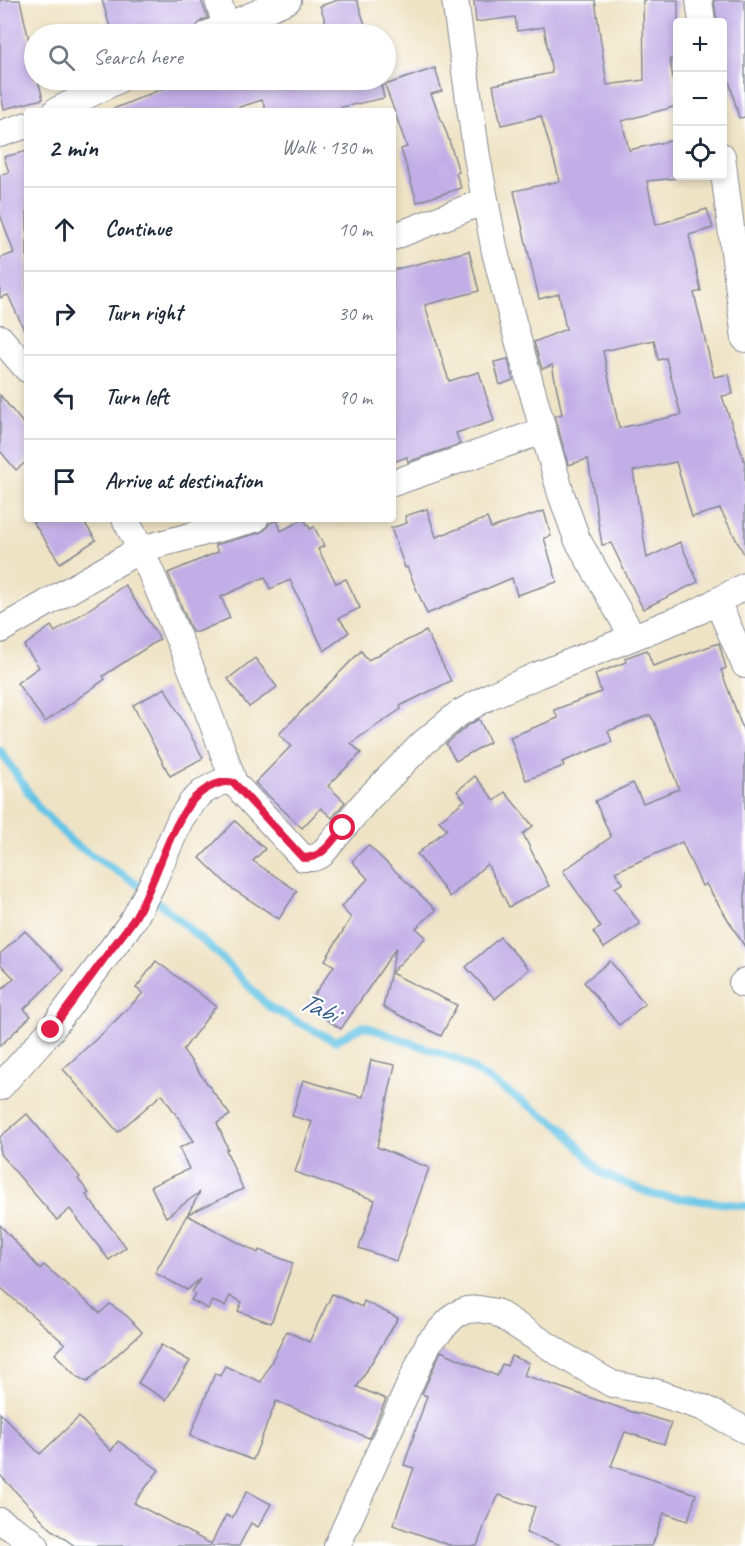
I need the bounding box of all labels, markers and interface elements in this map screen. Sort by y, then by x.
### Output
map controls [673,18,727,180]
button: + [673,18,727,72]
search box [24,24,396,90]
icon: search [45,41,78,74]
text: Search here [93,43,183,71]
button: − [673,72,727,126]
button: locate [673,126,727,180]
text: 2 min [48,131,98,164]
text: Walk · 130 m [282,135,372,160]
icon: ahead [48,213,81,246]
text: Continue [105,215,171,243]
text: 10 m [338,217,372,242]
icon: right [48,297,81,330]
text: Turn right [105,299,182,327]
text: 30 m [338,301,372,326]
icon: left [48,381,81,414]
text: Turn left [105,383,169,411]
text: 90 m [338,385,372,410]
icon: arrive [48,465,81,498]
text: Arrive at destination [105,467,262,495]
route start [329,814,355,840]
water label: Tabi [294,984,349,1033]
route end [37,1016,63,1042]

